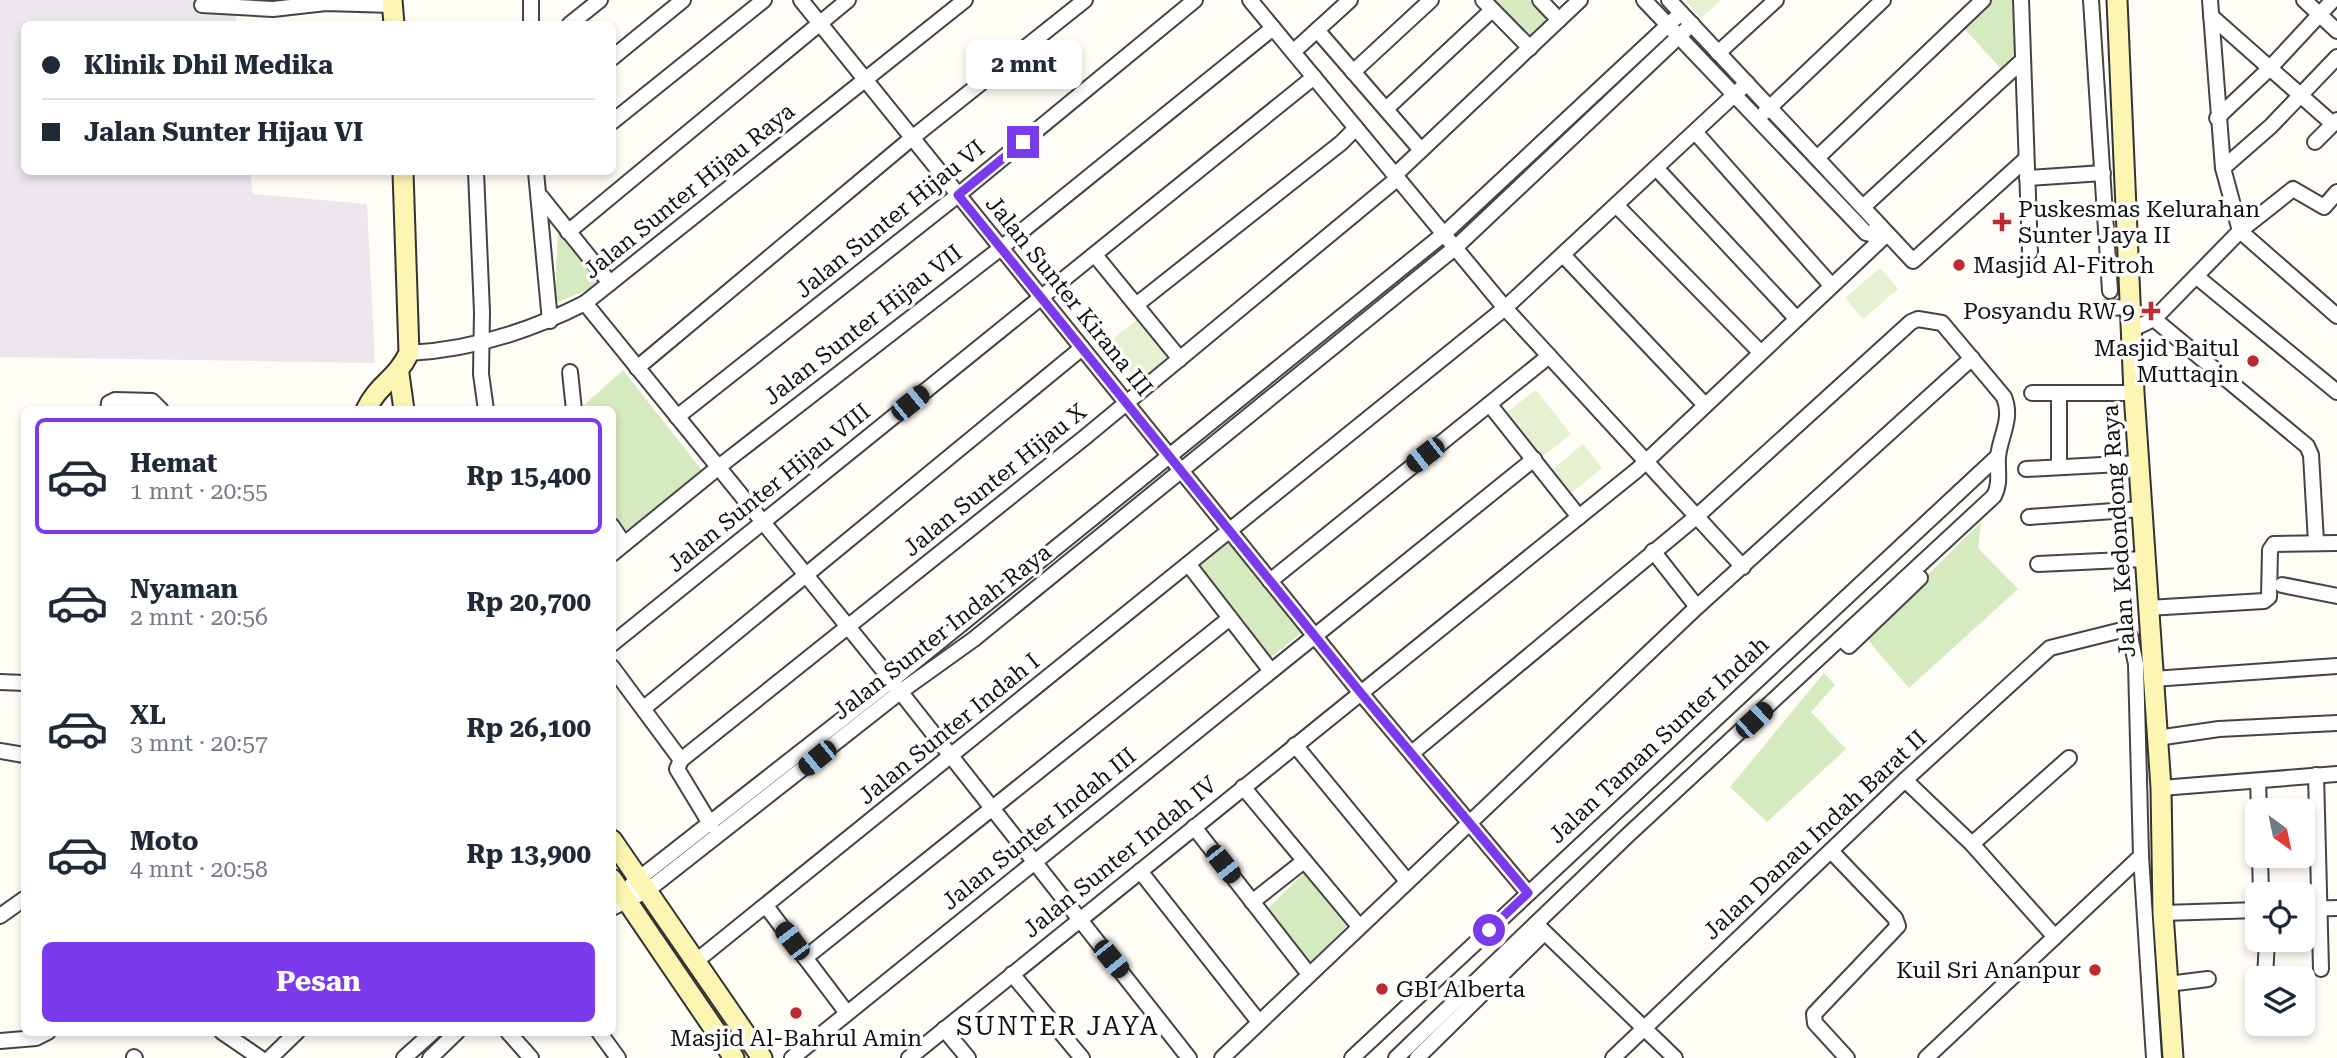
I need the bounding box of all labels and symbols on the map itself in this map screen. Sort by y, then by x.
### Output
callout: 2 mnt [965,40,1081,90]
street label: Jalan Sunter Hijau Raya [578,97,800,285]
route end [1007,126,1039,158]
street label: Jalan Sunter Hijau VI [790,134,990,304]
street label: Jalan Sunter Kirana III [980,190,1158,402]
place label: Puskesmas Kelurahan Sunter Jaya II [2018,196,2260,249]
marker: Puskesmas Kelurahan Sunter Jaya II [1992,212,2012,232]
street label: Jalan Sunter Hijau VII [759,239,967,411]
place label: Masjid Al-Fitroh [1973,252,2155,279]
marker: Masjid Al-Fitroh [1951,257,1967,273]
place label: Posyandu RW 9 [1963,298,2135,325]
marker: Posyandu RW 9 [2141,301,2161,321]
place label: Masjid Baitul Muttaqin [2094,335,2239,388]
marker: Masjid Baitul Muttaqin [2245,353,2261,369]
car [888,382,933,424]
street label: Jalan Sunter Hijau VIII [662,398,876,578]
street label: Jalan Sunter Hijau X [898,398,1092,562]
street label: Jalan Kedondong Raya [2097,403,2141,658]
car [1402,434,1449,476]
street label: Jalan Sunter Indah Raya [828,538,1057,726]
street label: Jalan Taman Sunter Indah [1543,631,1775,849]
street label: Jalan Sunter Indah I [853,648,1045,810]
car [1732,698,1777,742]
street label: Jalan Danau Indah Barat II [1698,725,1932,945]
car [795,737,840,779]
street label: Jalan Sunter Indah III [936,742,1142,916]
street label: Jalan Sunter Indah IV [1018,771,1222,943]
north arrow [2245,798,2315,868]
car [1202,841,1245,887]
route start [1473,914,1505,946]
car [771,918,814,964]
car [1090,936,1133,982]
place label: Kuil Sri Ananpur [1896,957,2081,984]
marker: Kuil Sri Ananpur [2087,962,2103,978]
place label: GBI Alberta [1396,976,1526,1003]
marker: GBI Alberta [1374,981,1390,997]
marker: Masjid Al-Bahrul Amin [788,1005,804,1021]
district label: SUNTER JAYA [956,1011,1160,1041]
place label: Masjid Al-Bahrul Amin [670,1025,922,1052]

